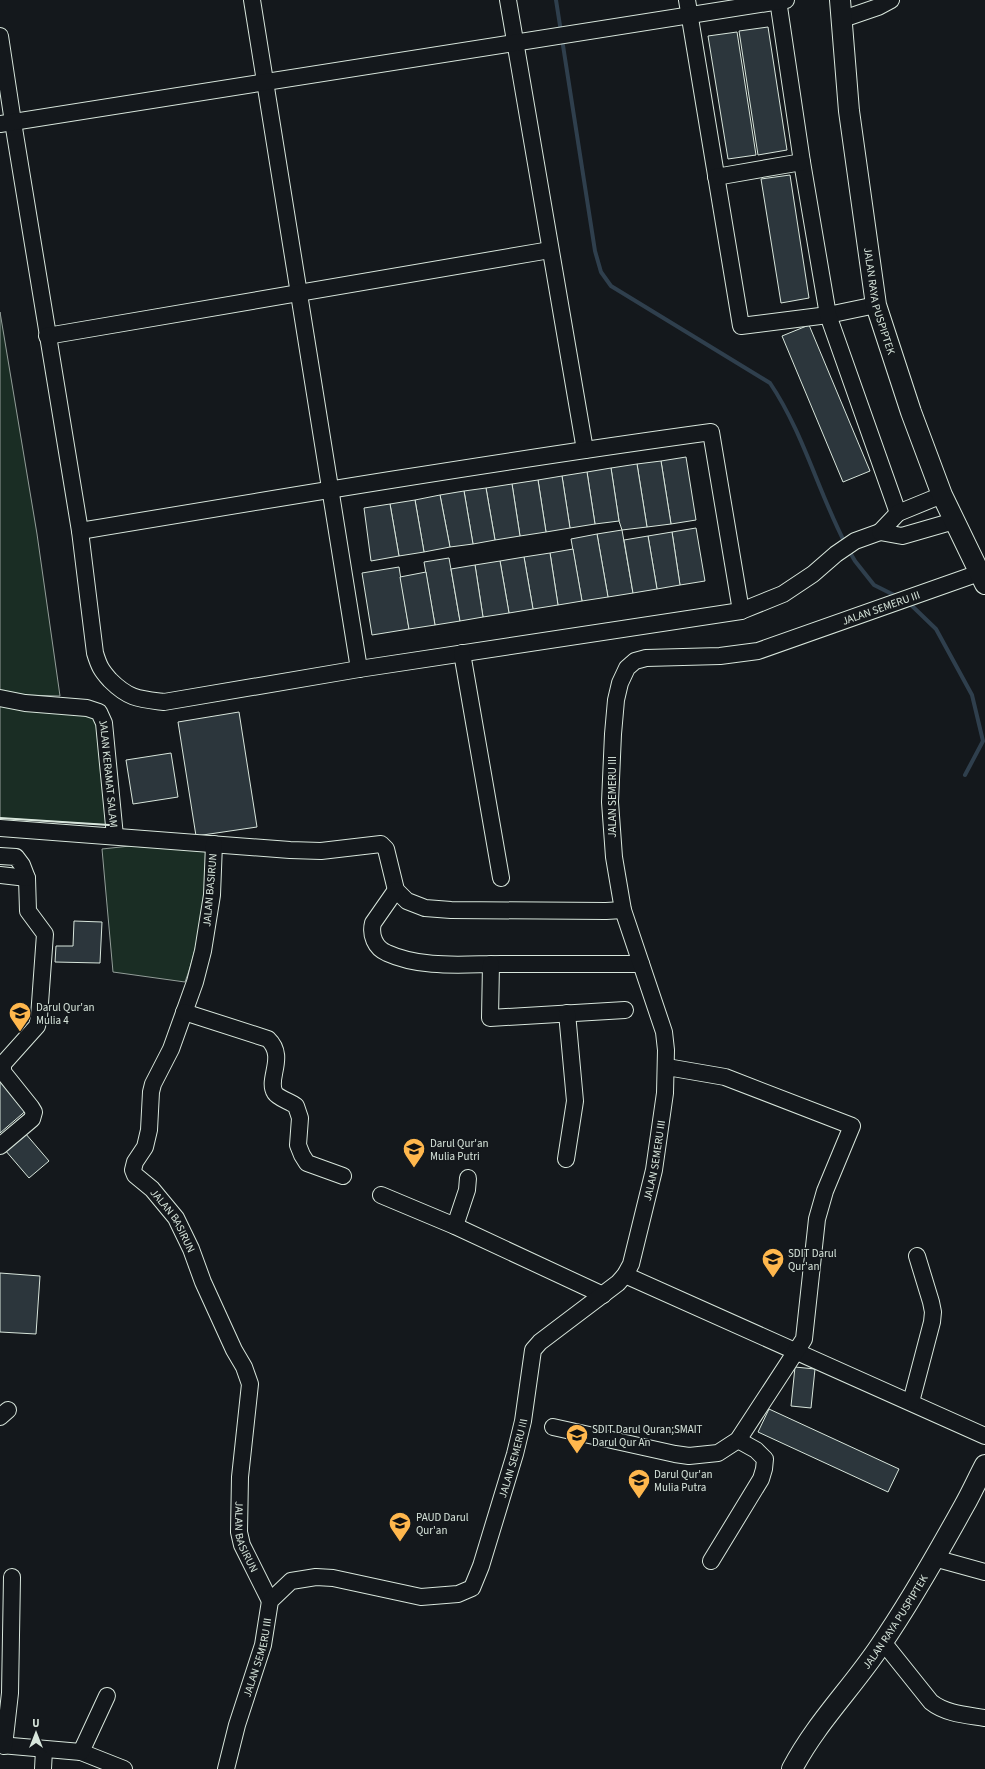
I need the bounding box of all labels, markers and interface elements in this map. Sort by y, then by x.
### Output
street label: JALAN RAYA PUSPIPTEK [861,246,899,357]
street label: JALAN SEMERU III [840,587,922,628]
street label: JALAN KERAMAT SALAM [96,716,122,828]
street label: JALAN SEMERU III [605,756,620,838]
street label: JALAN BASIRUN [199,853,221,927]
school or university icon: Darul Qur'an Mulia 4 [7,1000,33,1033]
place label: Darul Qur'an Mulia 4 [36,1000,95,1028]
street label: JALAN SEMERU III [639,1119,669,1202]
school or university icon: Darul Qur'an Mulia Putri [401,1136,427,1169]
place label: Darul Qur'an Mulia Putri [430,1136,489,1164]
street label: JALAN BASIRUN [147,1185,199,1255]
school or university icon: SDIT Darul Qur'an [760,1246,786,1279]
place label: SDIT Darul Qur'an [788,1246,837,1274]
street label: JALAN SEMERU III [495,1418,531,1500]
school or university icon: SDIT Darul Quran;SMAIT Darul Qur An [564,1422,590,1455]
place label: SDIT Darul Quran;SMAIT Darul Qur An [592,1422,703,1450]
school or university icon: Darul Qur'an Mulia Putra [626,1467,652,1500]
place label: Darul Qur'an Mulia Putra [654,1467,713,1495]
street label: JALAN BASIRUN [231,1501,262,1575]
school or university icon: PAUD Darul Qur'an [387,1510,413,1543]
place label: PAUD Darul Qur'an [416,1510,469,1538]
street label: JALAN RAYA PUSPIPTEK [859,1571,931,1672]
street label: JALAN SEMERU III [239,1617,275,1699]
north arrow [16,1713,56,1753]
text: U [32,1716,40,1731]

